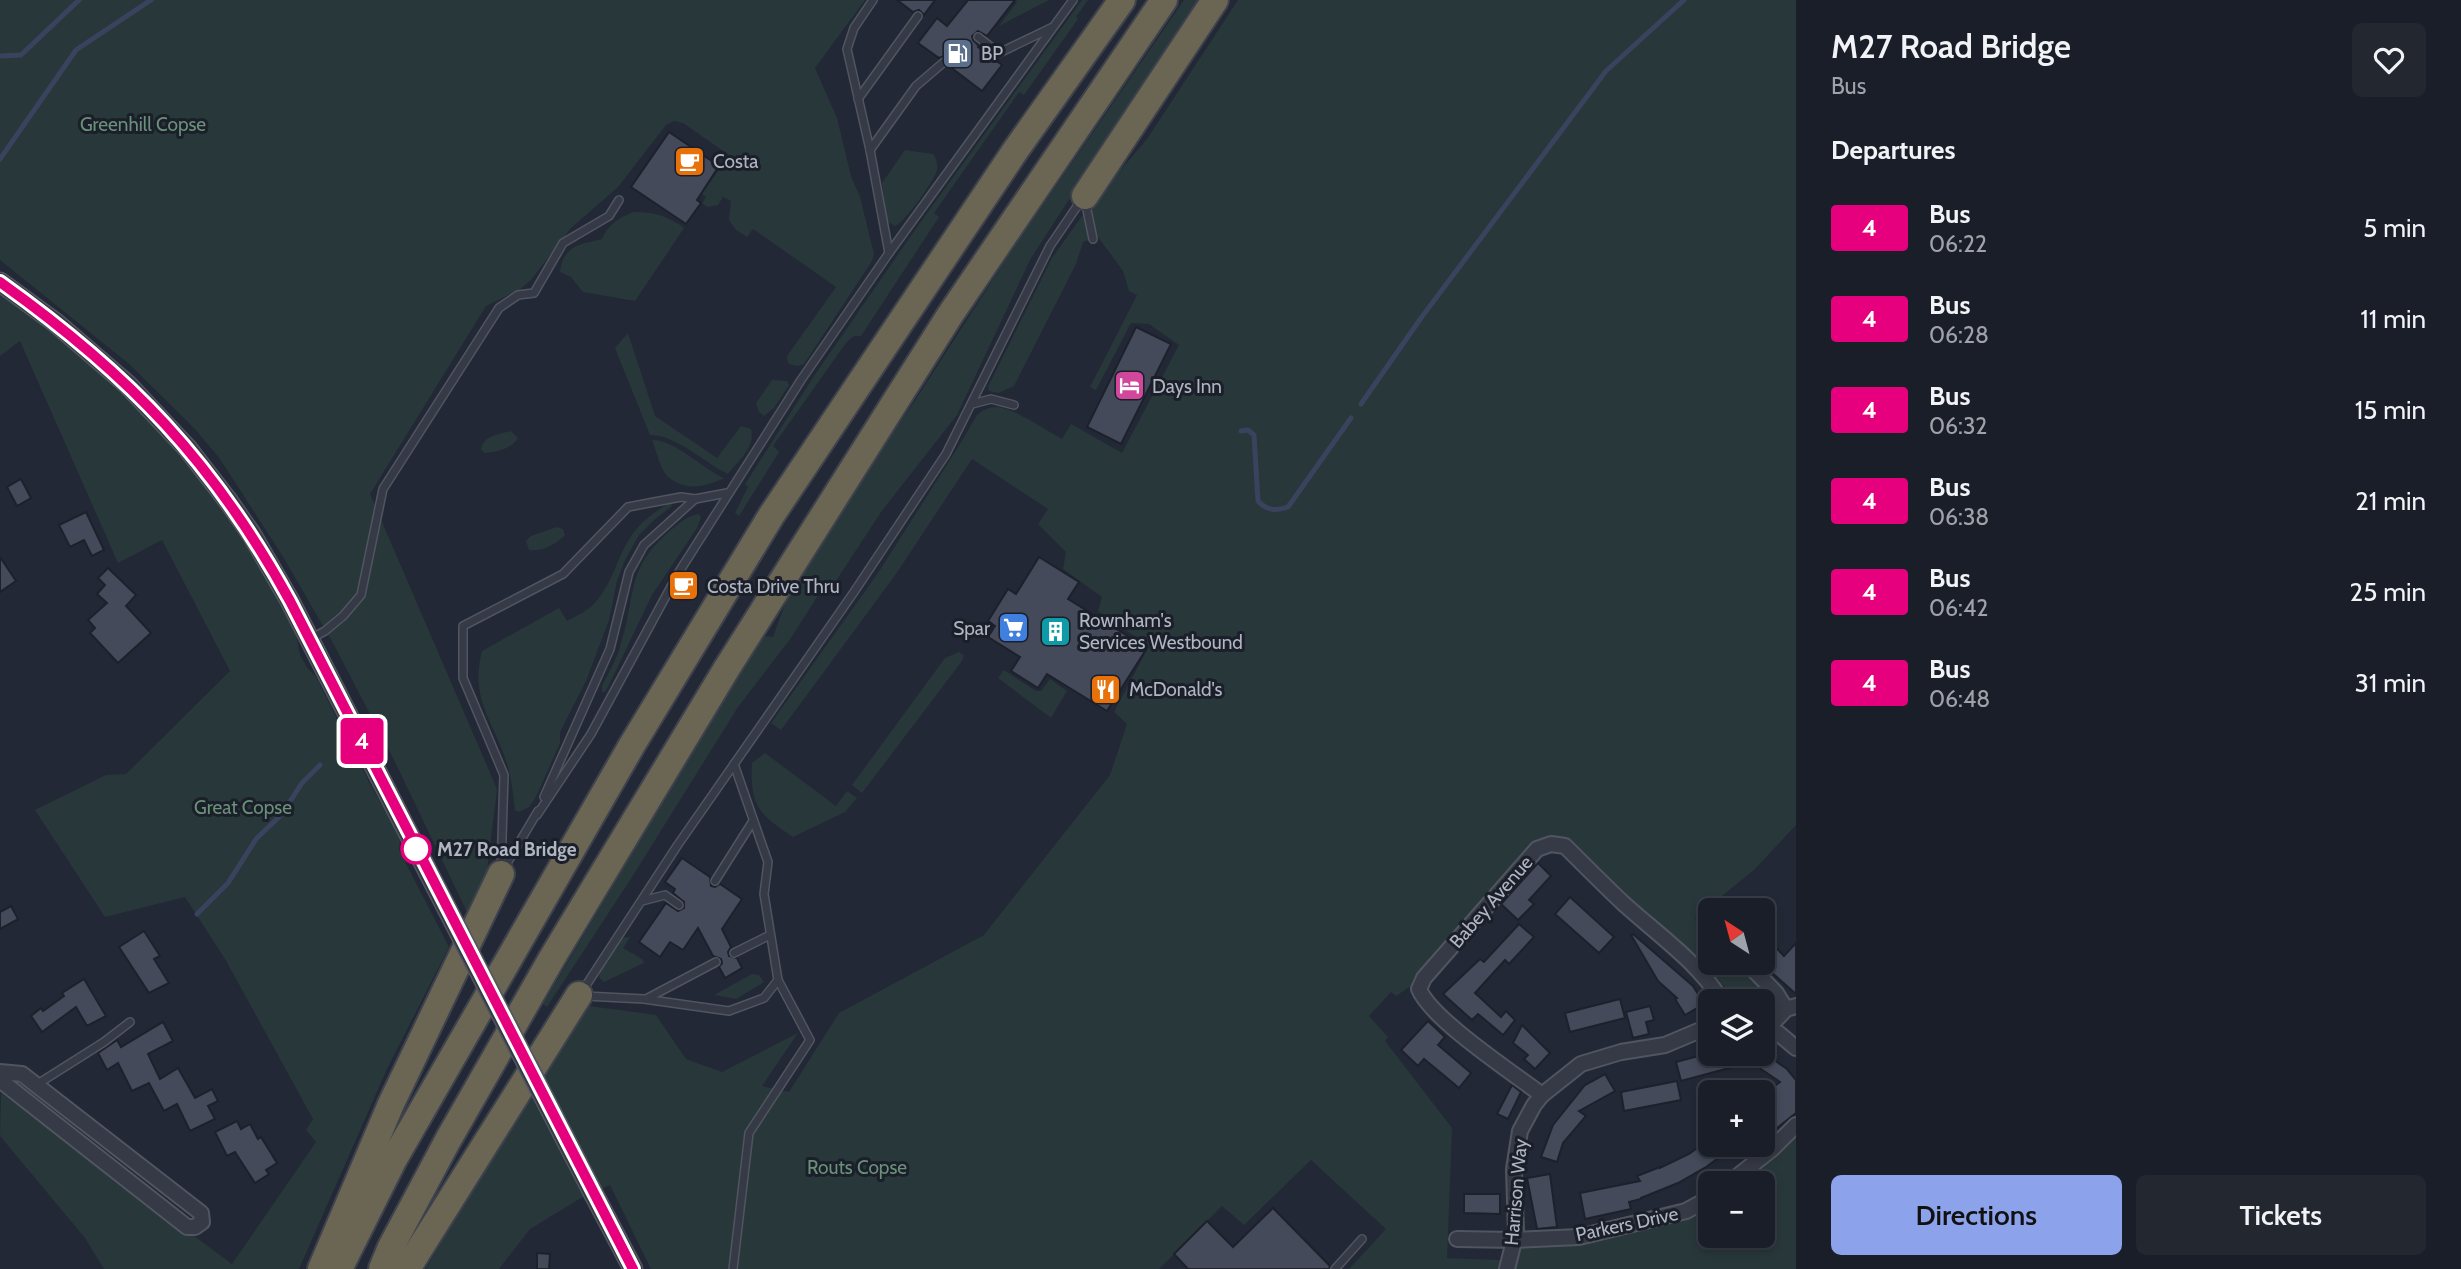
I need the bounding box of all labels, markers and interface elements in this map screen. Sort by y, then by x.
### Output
button: heart [2352,23,2426,97]
text: M27 Road Bridge [1831,26,2071,66]
fuel station icon: BP [941,36,975,70]
place label: BP [981,42,1003,65]
text: Bus [1831,72,1866,100]
park label: Greenhill Copse [80,113,206,136]
text: Departures [1831,134,1955,166]
cafe icon: Costa [673,144,707,178]
place label: Costa [713,150,758,173]
text: Bus [1929,198,1970,230]
text: 5 min [2363,212,2426,244]
text: 4 [1862,213,1877,242]
text: 06:22 [1929,230,1987,258]
text: Bus [1929,289,1970,321]
text: 11 min [2360,303,2426,335]
text: 4 [1862,304,1877,333]
text: 06:28 [1929,321,1989,349]
hotel icon: Days Inn [1112,369,1146,403]
place label: Days Inn [1152,375,1222,398]
text: Bus [1929,380,1970,412]
text: 15 min [2355,394,2426,426]
text: 4 [1862,395,1877,424]
text: 06:32 [1929,412,1987,440]
text: Bus [1929,471,1970,503]
text: 21 min [2355,485,2426,517]
text: 4 [1862,486,1877,515]
text: 06:38 [1929,503,1989,531]
text: Bus [1929,562,1970,594]
cafe icon: Costa Drive Thru [667,569,701,603]
place label: Costa Drive Thru [707,575,840,598]
text: 25 min [2350,576,2426,608]
text: 4 [1862,577,1877,606]
text: 06:42 [1929,594,1988,622]
place label: Rownham's Services Westbound [1079,609,1243,654]
supermarket icon: Spar [996,611,1030,645]
building icon: Rownham's Services Westbound [1039,614,1073,648]
place label: Spar [953,617,990,640]
text: Bus [1929,653,1970,685]
text: 31 min [2355,667,2426,699]
text: 4 [1862,668,1877,697]
restaurant icon: McDonald's [1089,672,1123,706]
place label: McDonald's [1129,678,1223,701]
text: 06:48 [1929,685,1990,713]
line badge: 4 [339,718,385,764]
text: 4 [355,726,369,755]
park label: Great Copse [194,796,292,819]
marker: M27 Road Bridge [401,834,431,864]
place label: M27 Road Bridge [437,838,577,861]
street label: Babey Avenue [1445,851,1538,953]
north arrow [1698,898,1774,975]
map controls [1698,898,1775,1248]
button: layers [1698,989,1775,1066]
button: + [1698,1080,1775,1157]
street label: Harrison Way [1500,1137,1532,1246]
park label: Routs Copse [807,1156,907,1179]
button: − [1698,1171,1775,1248]
button: Directions [1831,1175,2122,1255]
button: Tickets [2136,1175,2426,1255]
street label: Parkers Drive [1574,1202,1681,1246]

